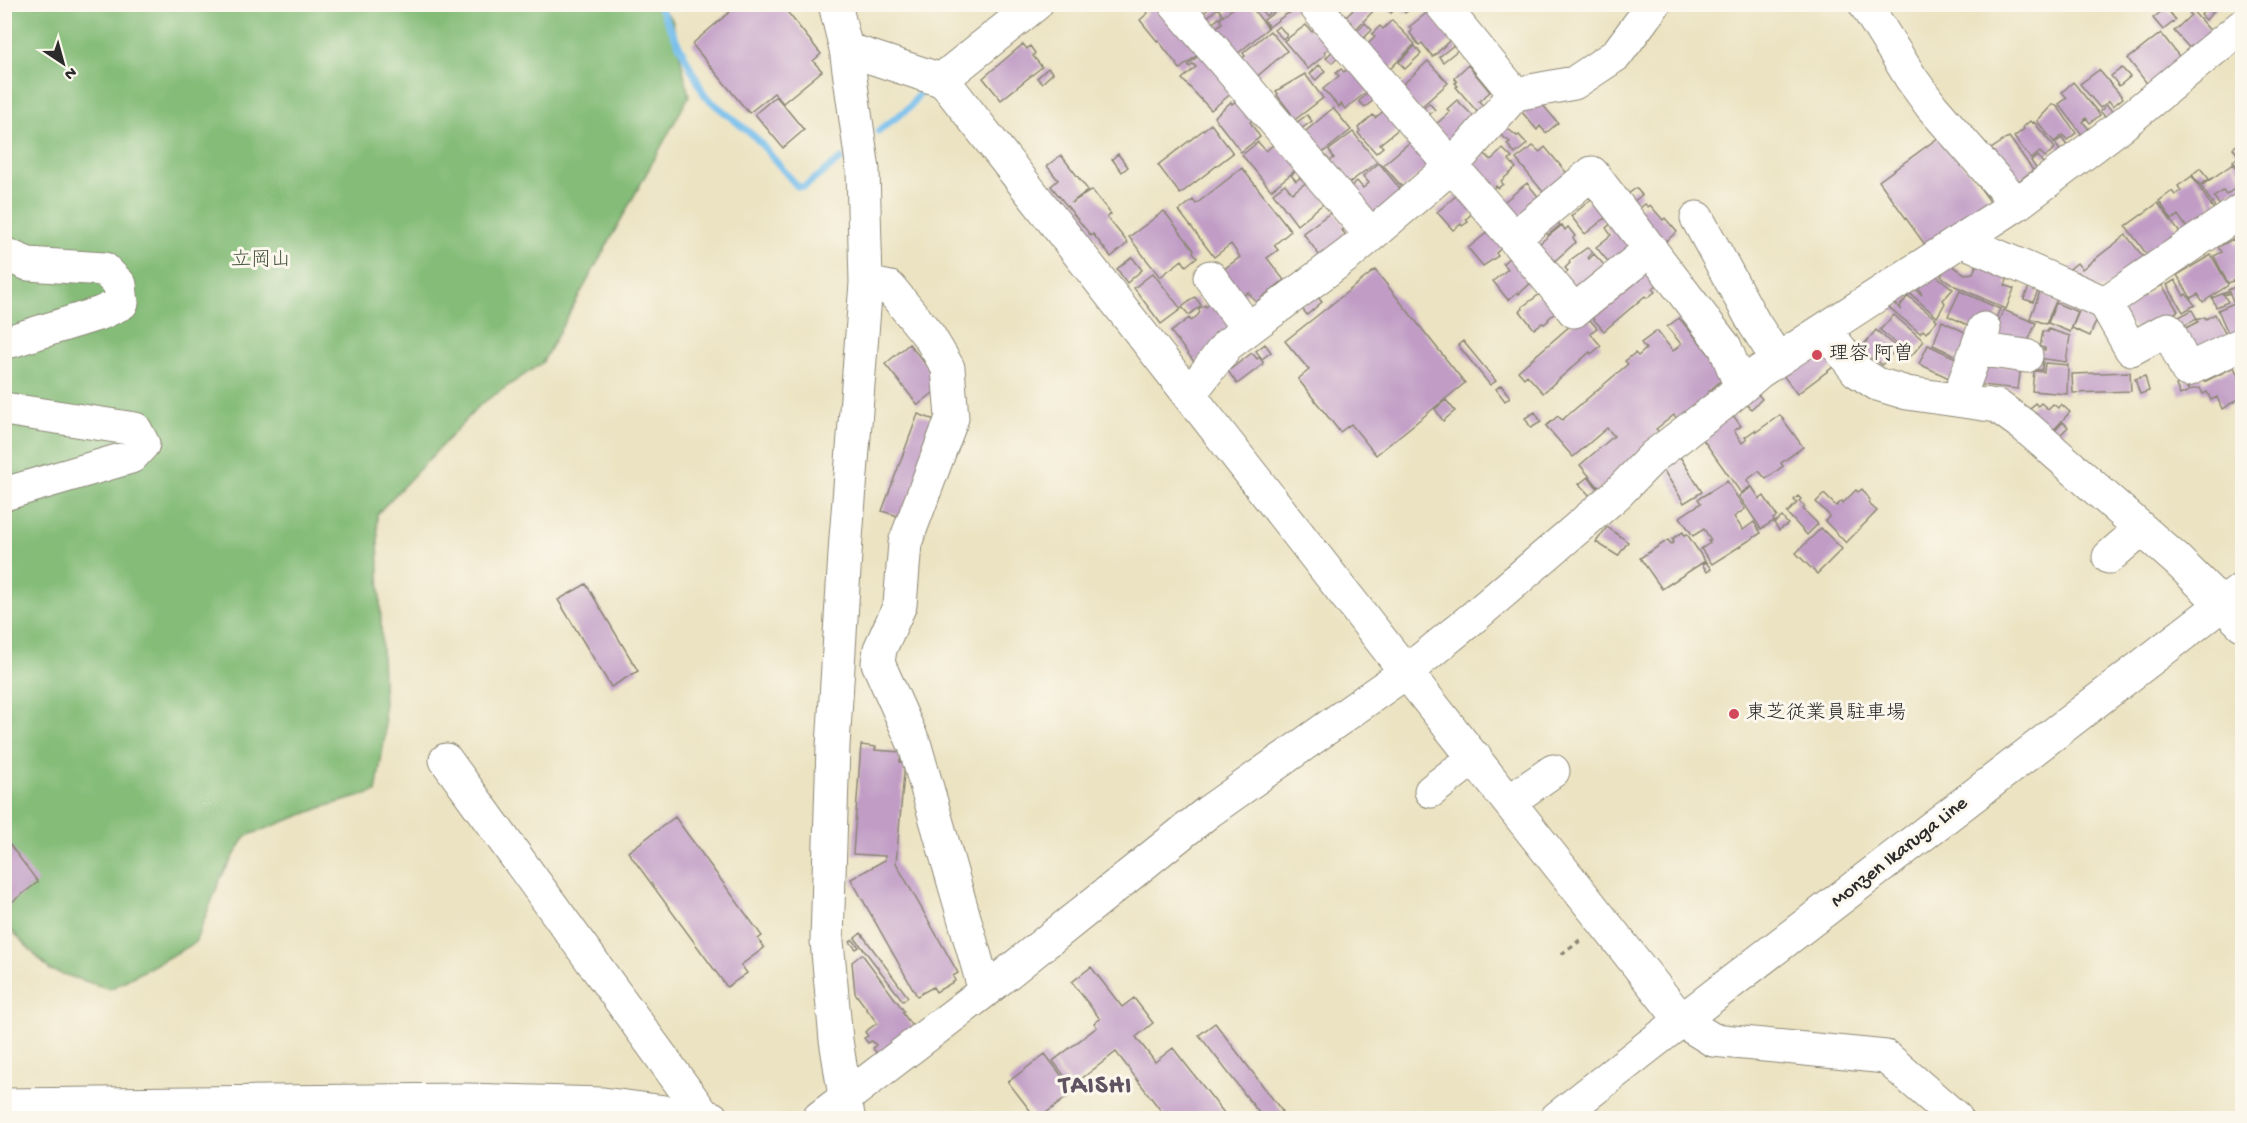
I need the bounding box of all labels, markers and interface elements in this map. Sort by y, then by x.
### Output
north arrow [33,33,93,93]
text: N [60,62,80,83]
park label: 立岡山 [231,249,291,273]
place label: 理容 阿曽 [1829,342,1914,367]
marker: 理容 阿曽 [1810,348,1824,362]
place label: 東芝従業員駐車場 [1746,701,1906,726]
marker: 東芝従業員駐車場 [1727,707,1741,721]
street label: Monzen Ikaruga Line [1827,792,1973,914]
district label: TAISHI [1057,1072,1133,1103]

